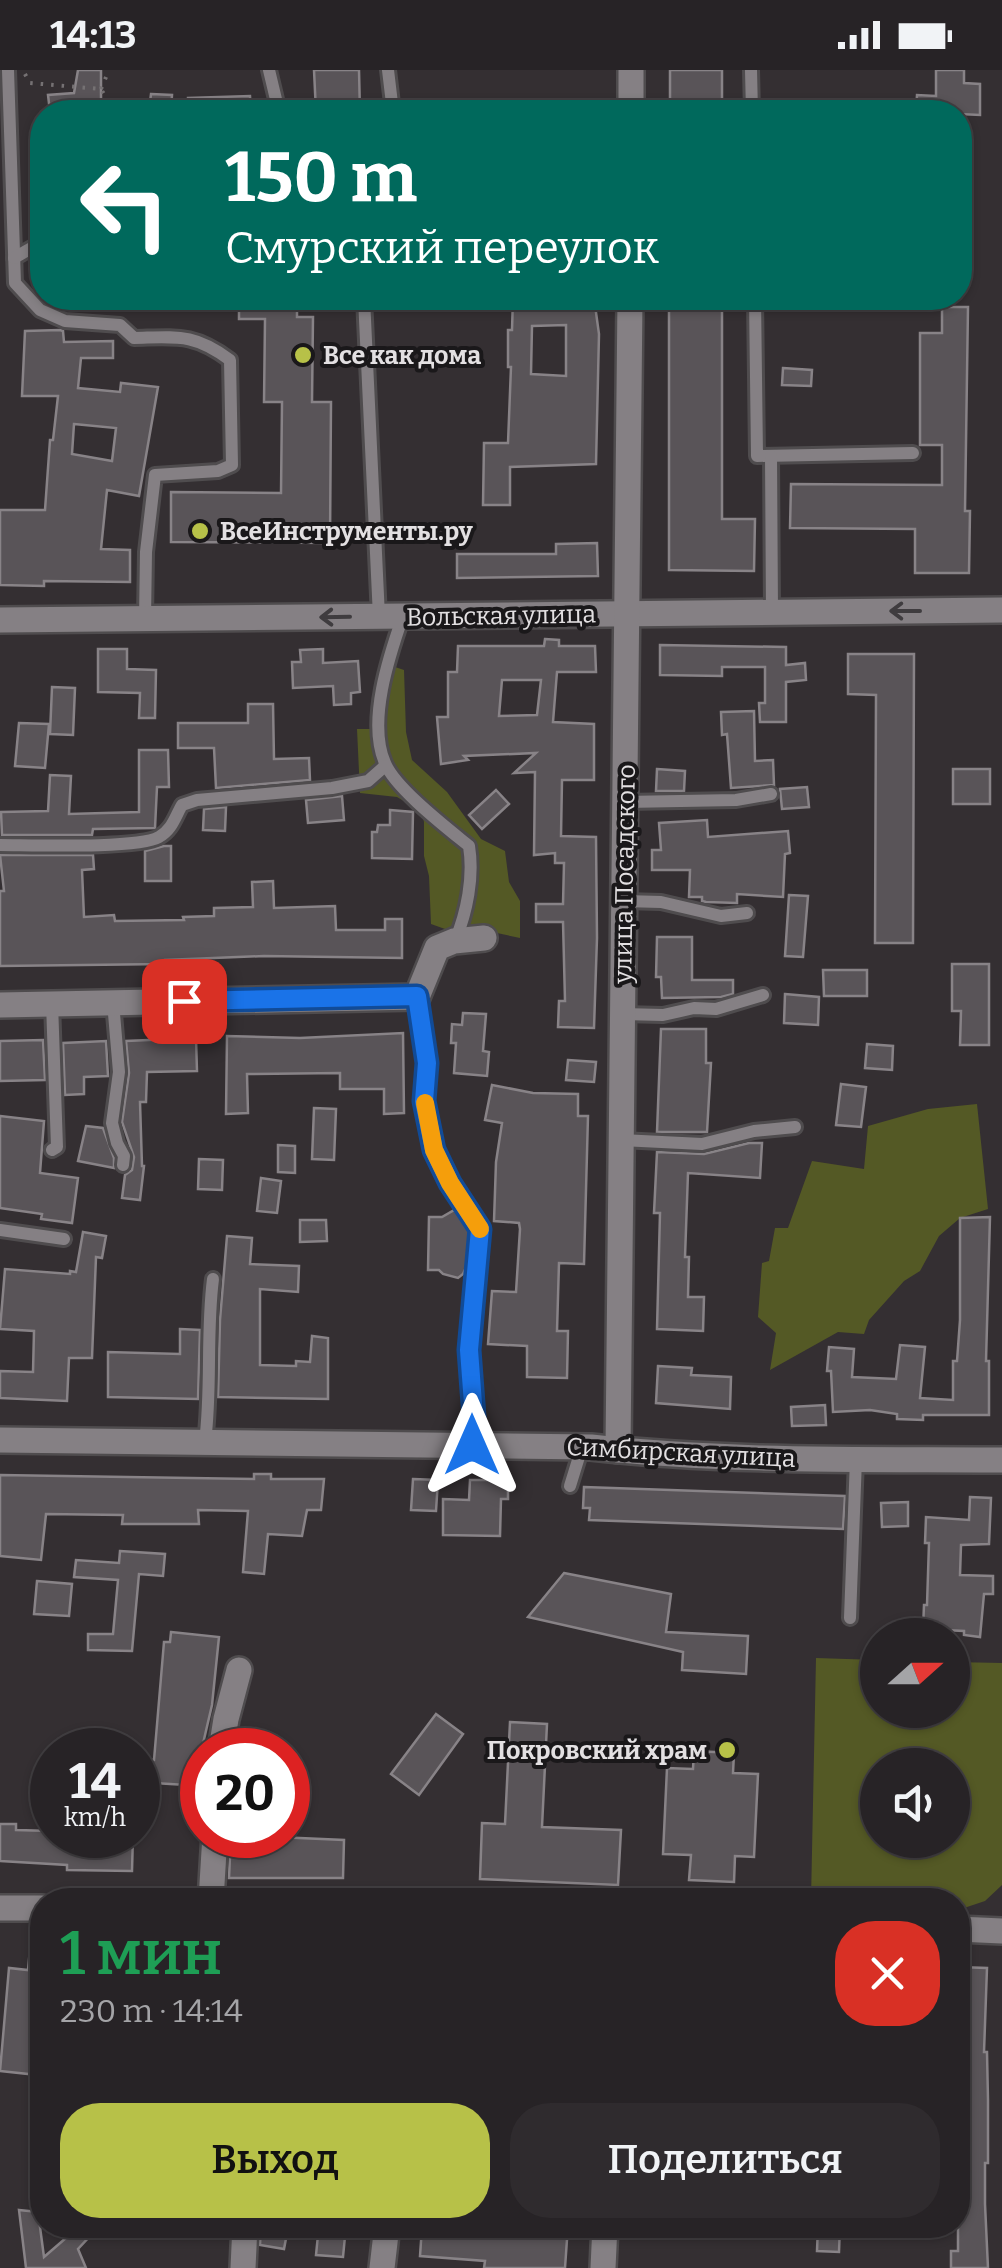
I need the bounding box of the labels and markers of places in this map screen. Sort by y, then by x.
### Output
place label: Все как дома [323,341,481,371]
marker: Все как дома [292,344,314,366]
place label: ВсеИнструменты.ру [220,517,473,547]
marker: ВсеИнструменты.ру [189,520,211,542]
pin [142,959,227,1044]
place label: Покровский храм [487,1736,707,1766]
marker: Покровский храм [716,1739,738,1761]

